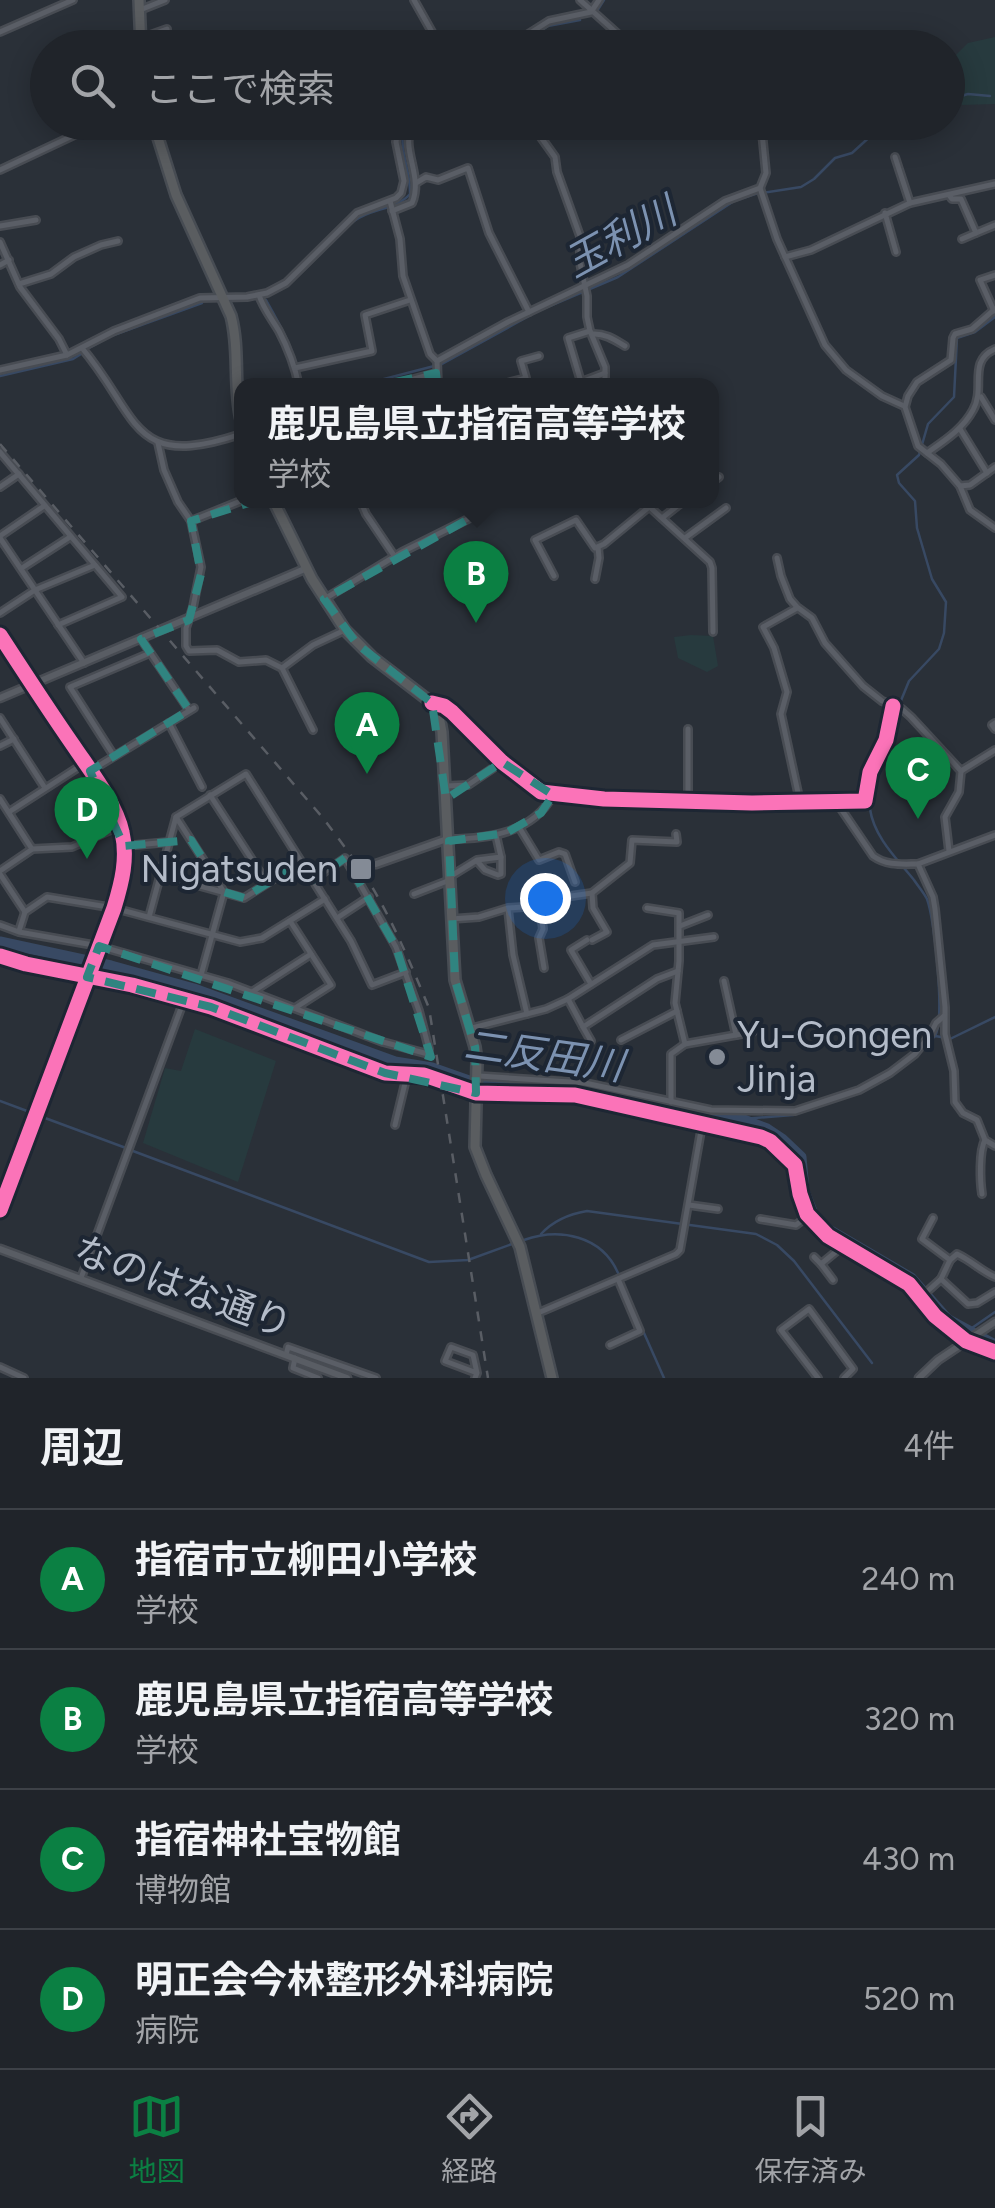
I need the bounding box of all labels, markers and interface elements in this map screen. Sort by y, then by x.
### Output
search box [30,30,965,140]
icon: search [65,58,120,113]
text: ここで検索 [145,66,335,112]
water label: 玉利川 [556,185,688,287]
popup [234,378,719,508]
text: 鹿児島県立指宿高等学校 [267,401,686,447]
text: 学校 [267,455,332,493]
pin: B [444,540,508,623]
pin: A [334,692,400,774]
pin: C [886,736,950,819]
pin: D [54,776,120,859]
place label: Nigatsuden [141,846,338,892]
marker: Nigatsuden [348,856,374,882]
your location [520,873,571,924]
place label: Yu-Gongen Jinja [737,1012,932,1102]
water label: 二反田川 [461,1020,631,1090]
marker: Yu-Gongen Jinja [706,1046,728,1068]
street label: なのはな通り [68,1226,298,1348]
text: 周辺 [40,1422,124,1473]
text: 4件 [903,1427,955,1465]
text: 指宿市立柳田小学校 [135,1537,477,1583]
text: A [61,1560,84,1598]
text: 240 m [862,1560,955,1598]
text: 学校 [135,1591,199,1629]
text: 鹿児島県立指宿高等学校 [135,1677,553,1723]
text: B [63,1700,82,1738]
text: 320 m [864,1700,955,1738]
text: 学校 [135,1731,199,1769]
text: 指宿神社宝物館 [135,1817,401,1863]
text: C [61,1840,84,1878]
text: 430 m [862,1840,955,1878]
text: 博物館 [135,1871,231,1909]
text: 明正会今林整形外科病院 [135,1957,553,2003]
text: D [61,1980,84,2018]
text: 520 m [863,1980,955,2018]
text: 病院 [135,2011,199,2049]
tab: 地図 [128,2089,185,2189]
tab: 経路 [441,2089,498,2189]
tab: 保存済み [754,2089,867,2189]

